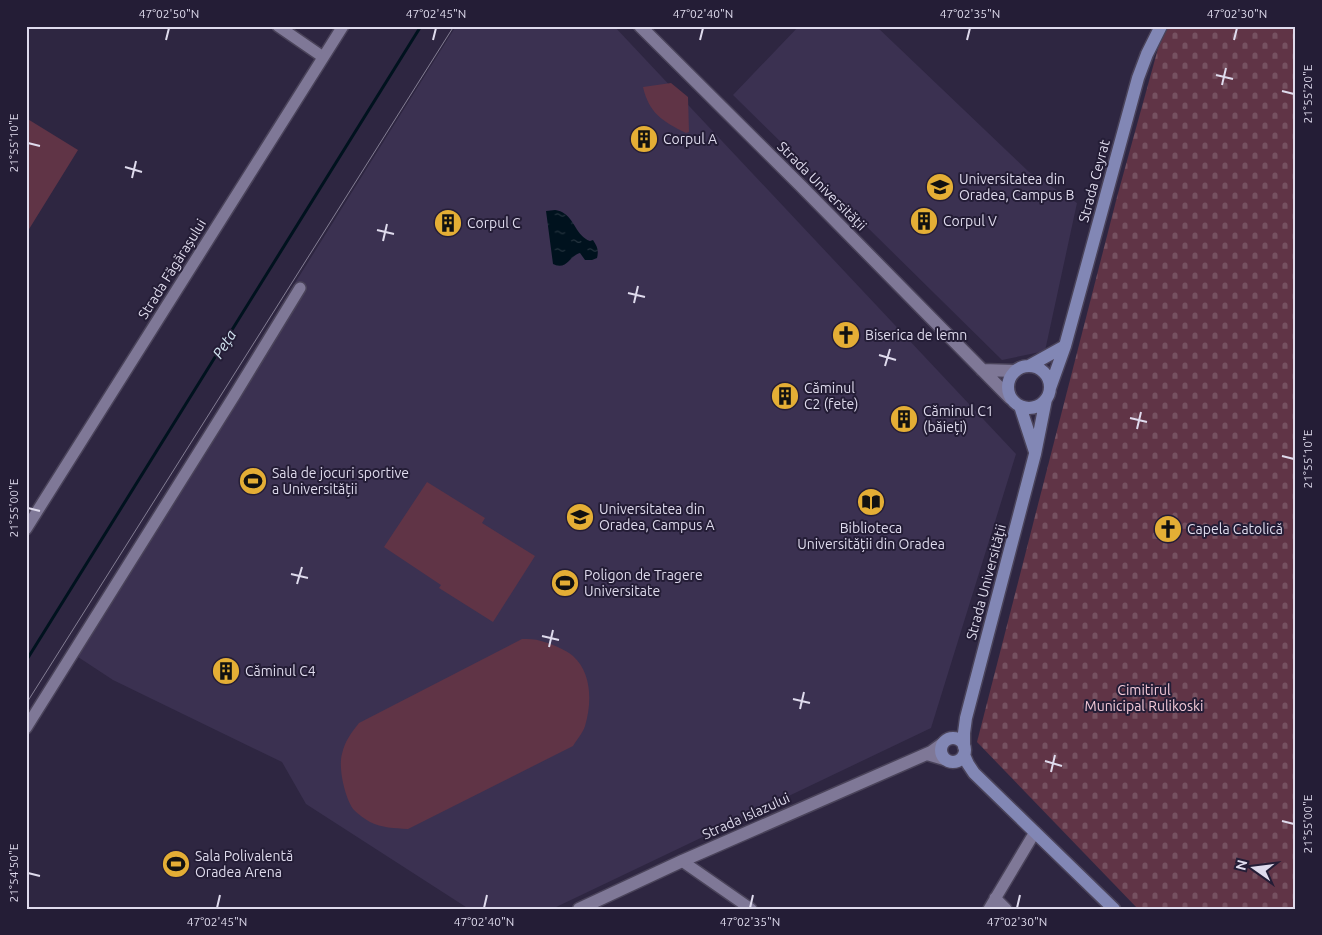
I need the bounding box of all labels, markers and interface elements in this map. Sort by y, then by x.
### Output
text: 47°02'50"N [139,7,199,20]
text: 47°02'45"N [406,7,466,20]
text: 47°02'40"N [673,7,733,20]
text: 47°02'35"N [940,7,1000,20]
text: 47°02'30"N [1207,7,1267,20]
text: 21°55'20"E [1301,64,1314,123]
text: 21°55'10"E [7,113,20,172]
building icon: Corpul A [629,124,659,154]
place label: Corpul A [663,131,717,147]
street label: Strada Ceyrat [1075,137,1113,224]
street label: Strada Universității [774,138,870,234]
place label: Universitatea din Oradea, Campus B [959,171,1074,203]
school or university icon: Universitatea din Oradea, Campus B [925,172,955,202]
building icon: Corpul V [909,206,939,236]
building icon: Corpul C [433,208,463,238]
place label: Corpul V [943,213,997,229]
place label: Corpul C [467,215,521,231]
street label: Strada Făgărașului [135,216,209,322]
church icon: Biserica de lemn [831,320,861,350]
water label: Peța [209,327,239,361]
place label: Biserica de lemn [865,327,967,343]
place label: Căminul C2 (fete) [804,380,859,412]
building icon: Căminul C2 (fete) [770,381,800,411]
place label: Căminul C1 (băieți) [923,403,994,435]
building icon: Căminul C1 (băieți) [889,404,919,434]
text: 21°55'10"E [1301,429,1314,488]
place label: Sala de jocuri sportive a Universității [272,465,409,497]
sports icon: Sala de jocuri sportive a Universității [238,466,268,496]
text: 21°55'00"E [7,478,20,537]
library icon: Biblioteca Universității din Oradea [856,487,886,517]
place label: Universitatea din Oradea, Campus A [599,501,715,533]
school or university icon: Universitatea din Oradea, Campus A [565,502,595,532]
church icon: Capela Catolică [1153,514,1183,544]
place label: Biblioteca Universității din Oradea [797,520,945,552]
place label: Capela Catolică [1187,521,1283,537]
street label: Strada Universității [963,522,1009,642]
place label: Poligon de Tragere Universitate [584,567,703,599]
sports icon: Poligon de Tragere Universitate [550,568,580,598]
building icon: Căminul C4 [211,656,241,686]
place label: Căminul C4 [245,663,316,679]
park label: Cimitirul Municipal Rulikoski [1084,682,1204,714]
street label: Strada Islazului [700,790,792,842]
text: 21°55'00"E [1301,794,1314,853]
north arrow [1230,842,1280,892]
text: 21°54'50"E [7,843,20,902]
place label: Sala Polivalentă Oradea Arena [195,848,293,880]
sports icon: Sala Polivalentă Oradea Arena [161,849,191,879]
text: N [1232,858,1250,872]
text: 47°02'45"N [187,915,247,928]
text: 47°02'40"N [454,915,514,928]
text: 47°02'35"N [720,915,780,928]
text: 47°02'30"N [987,915,1047,928]

